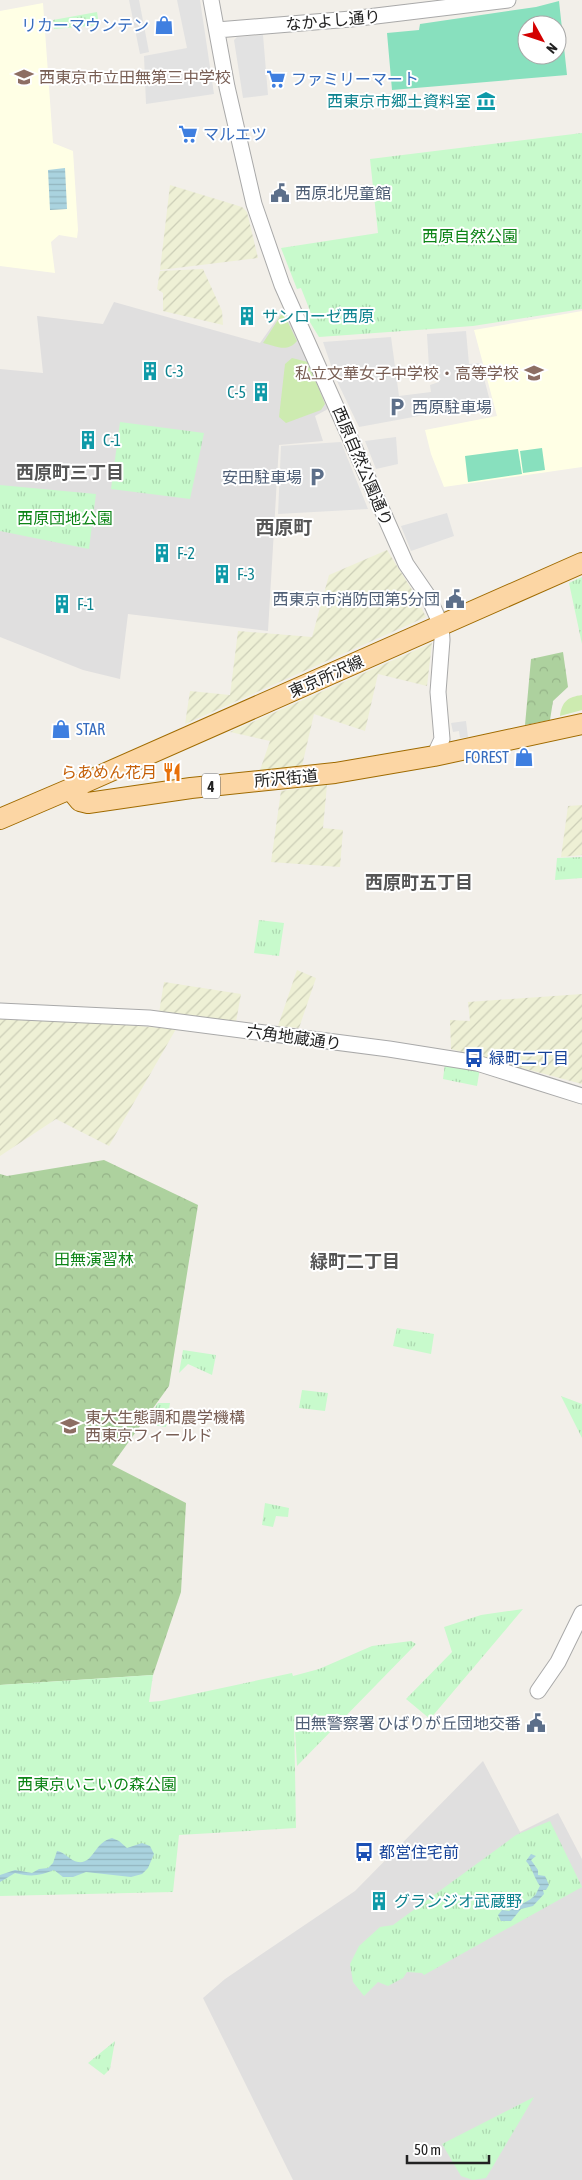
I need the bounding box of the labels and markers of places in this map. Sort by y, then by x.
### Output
shop icon: リカーマウンテン [153,14,175,36]
place label: リカーマウンテン [21,16,149,34]
school or university icon: 西東京市立田無第三中学校 [13,66,35,88]
place label: 西東京市立田無第三中学校 [39,68,231,86]
supermarket icon: ファミリーマート [265,68,287,90]
place label: ファミリーマート [291,70,419,88]
museum icon: 西東京市郷土資料室 [475,90,497,112]
place label: 西東京市郷土資料室 [327,92,471,110]
supermarket icon: マルエツ [177,123,199,145]
place label: マルエツ [203,125,267,143]
public building icon: 西原北児童館 [269,182,291,204]
place label: 西原北児童館 [295,184,391,202]
building icon: サンローゼ西原 [236,305,258,327]
place label: サンローゼ西原 [262,307,374,325]
building icon: C-3 [139,360,161,382]
place label: C-3 [165,362,184,380]
school or university icon: 私立文華女子中学校・高等学校 [523,362,545,384]
place label: 私立文華女子中学校・高等学校 [295,364,519,382]
building icon: C-5 [250,381,272,403]
place label: C-5 [227,383,246,401]
parking icon: 西原駐車場 [386,396,408,418]
place label: 西原駐車場 [412,398,492,416]
building icon: C-1 [77,429,99,451]
place label: C-1 [103,431,121,449]
parking icon: 安田駐車場 [306,466,328,488]
place label: 安田駐車場 [222,468,302,486]
building icon: F-2 [151,542,173,564]
place label: F-2 [177,544,195,562]
building icon: F-3 [211,563,233,585]
place label: F-3 [237,565,255,583]
public building icon: 西東京市消防団第5分団 [444,588,466,610]
place label: 西東京市消防団第5分団 [272,590,440,608]
building icon: F-1 [51,593,73,615]
place label: F-1 [77,595,94,613]
shop icon: STAR [50,718,72,740]
place label: STAR [76,720,105,738]
shop icon: FOREST [513,746,535,768]
place label: FOREST [465,748,509,766]
restaurant icon: らあめん花月 [161,761,183,783]
place label: らあめん花月 [61,763,157,781]
bus stop icon: 緑町二丁目 [463,1047,485,1069]
place label: 緑町二丁目 [489,1049,569,1067]
place label: 東大生態調和農学機構 西東京フィールド [85,1408,245,1444]
school or university icon: 東大生態調和農学機構 西東京フィールド [59,1415,81,1437]
public building icon: 田無警察署 ひばりが丘団地交番 [525,1712,547,1734]
place label: 田無警察署 ひばりが丘団地交番 [295,1714,521,1732]
bus stop icon: 都営住宅前 [353,1841,375,1863]
place label: 都営住宅前 [379,1843,459,1861]
building icon: グランジオ武蔵野 [368,1890,390,1912]
place label: グランジオ武蔵野 [394,1892,522,1910]

